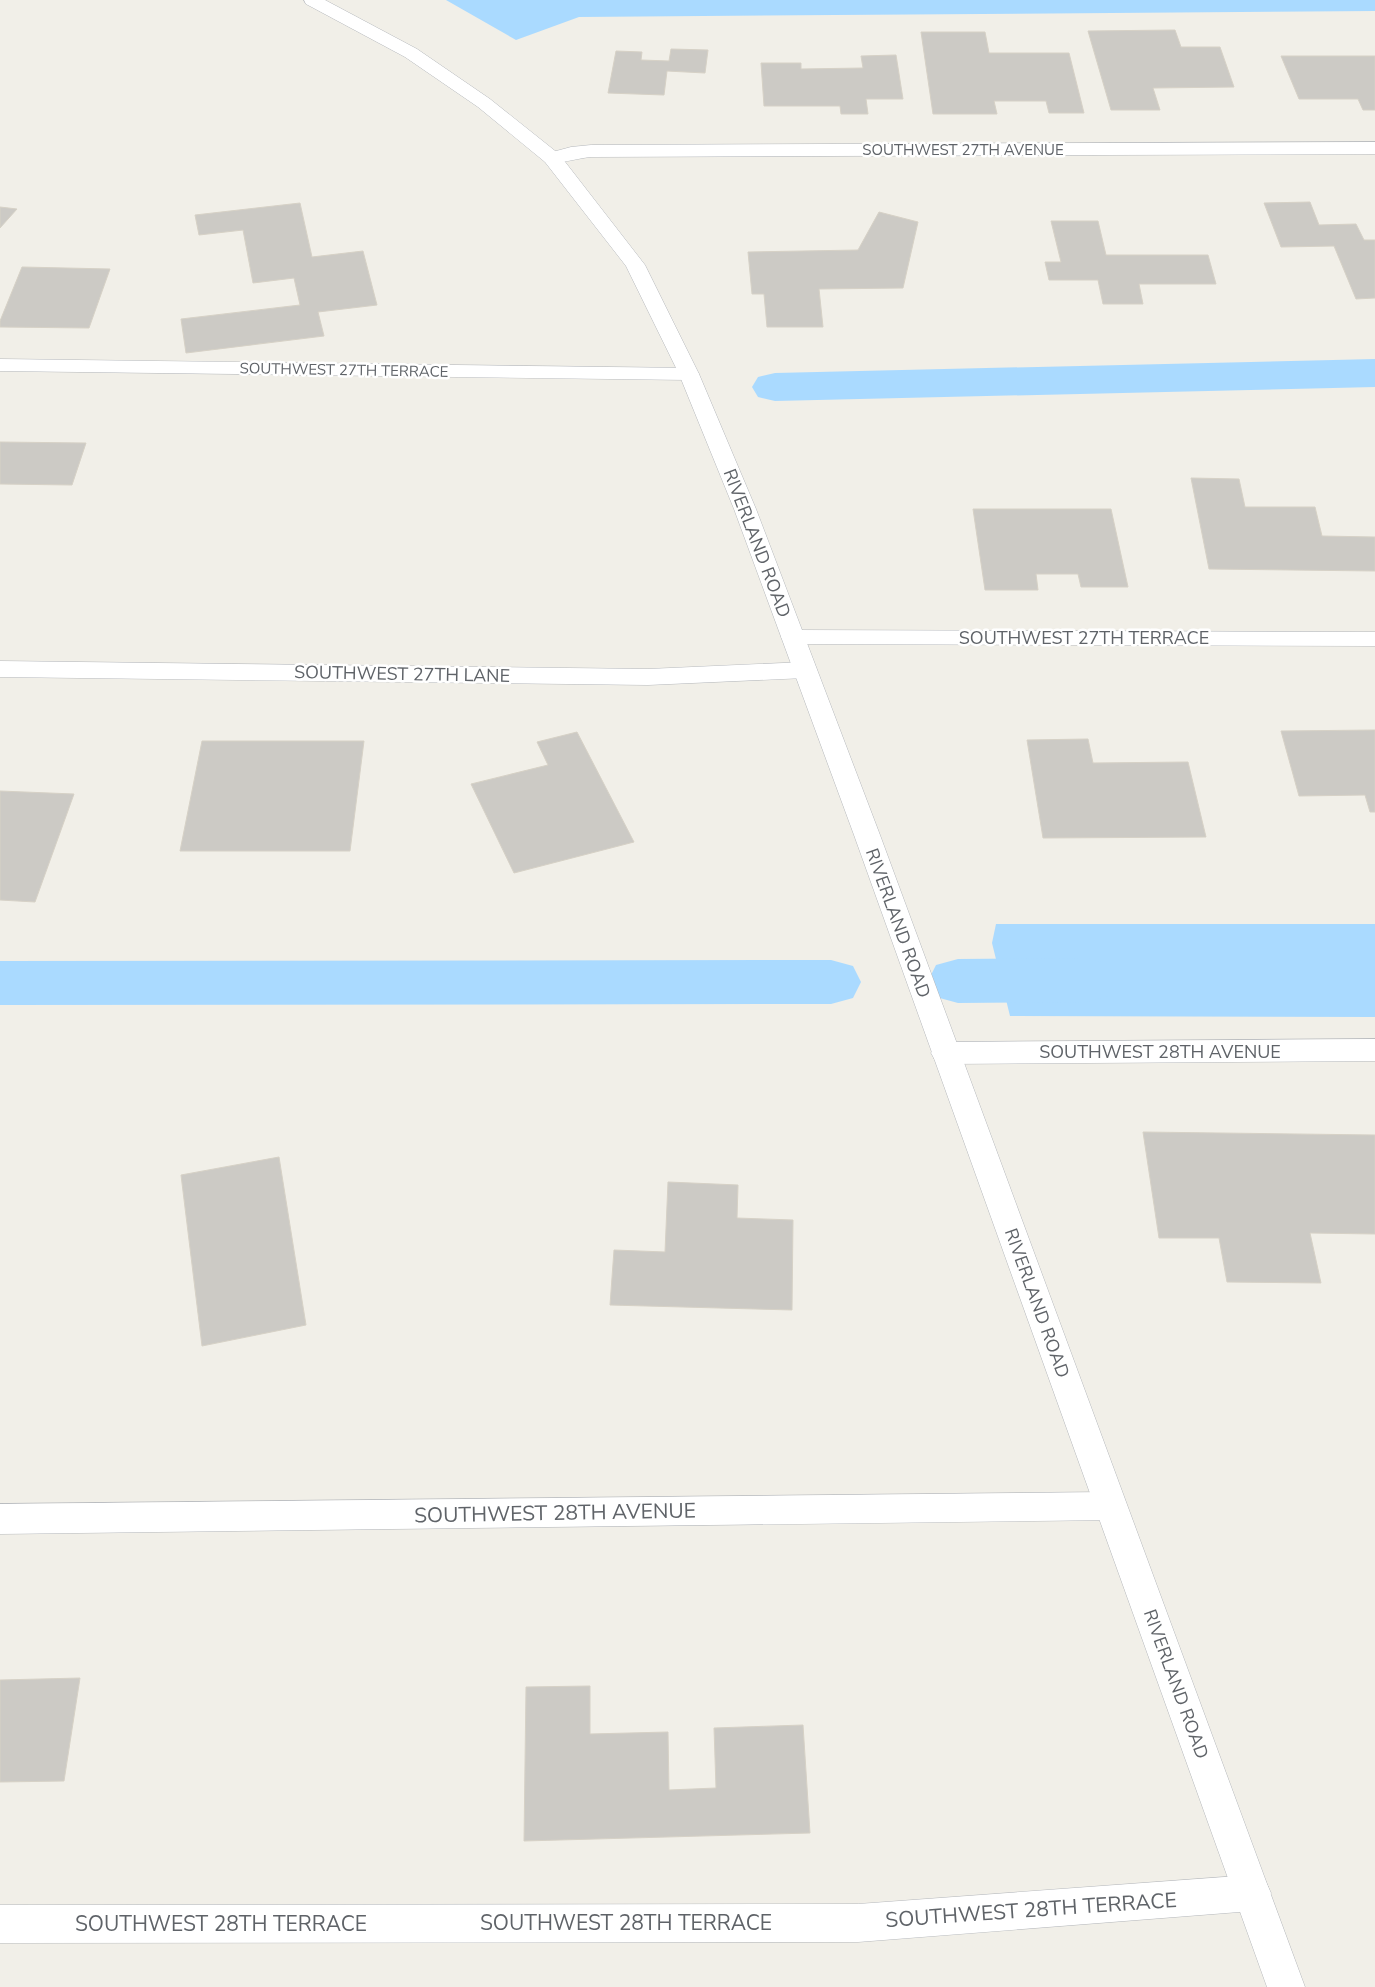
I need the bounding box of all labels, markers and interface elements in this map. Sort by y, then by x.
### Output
street label: SOUTHWEST 27TH AVENUE [862,140,1064,160]
street label: SOUTHWEST 27TH TERRACE [240,358,448,382]
street label: RIVERLAND ROAD [718,465,796,621]
street label: SOUTHWEST 27TH TERRACE [959,626,1209,650]
street label: SOUTHWEST 27TH LANE [294,660,510,688]
street label: RIVERLAND ROAD [860,845,936,1001]
street label: SOUTHWEST 28TH AVENUE [1039,1040,1281,1064]
street label: RIVERLAND ROAD [999,1225,1075,1381]
street label: SOUTHWEST 28TH AVENUE [414,1497,696,1529]
street label: RIVERLAND ROAD [1138,1606,1214,1762]
street label: SOUTHWEST 28TH TERRACE [884,1886,1178,1934]
street label: SOUTHWEST 28TH TERRACE [480,1909,772,1937]
street label: SOUTHWEST 28TH TERRACE [75,1910,367,1938]

